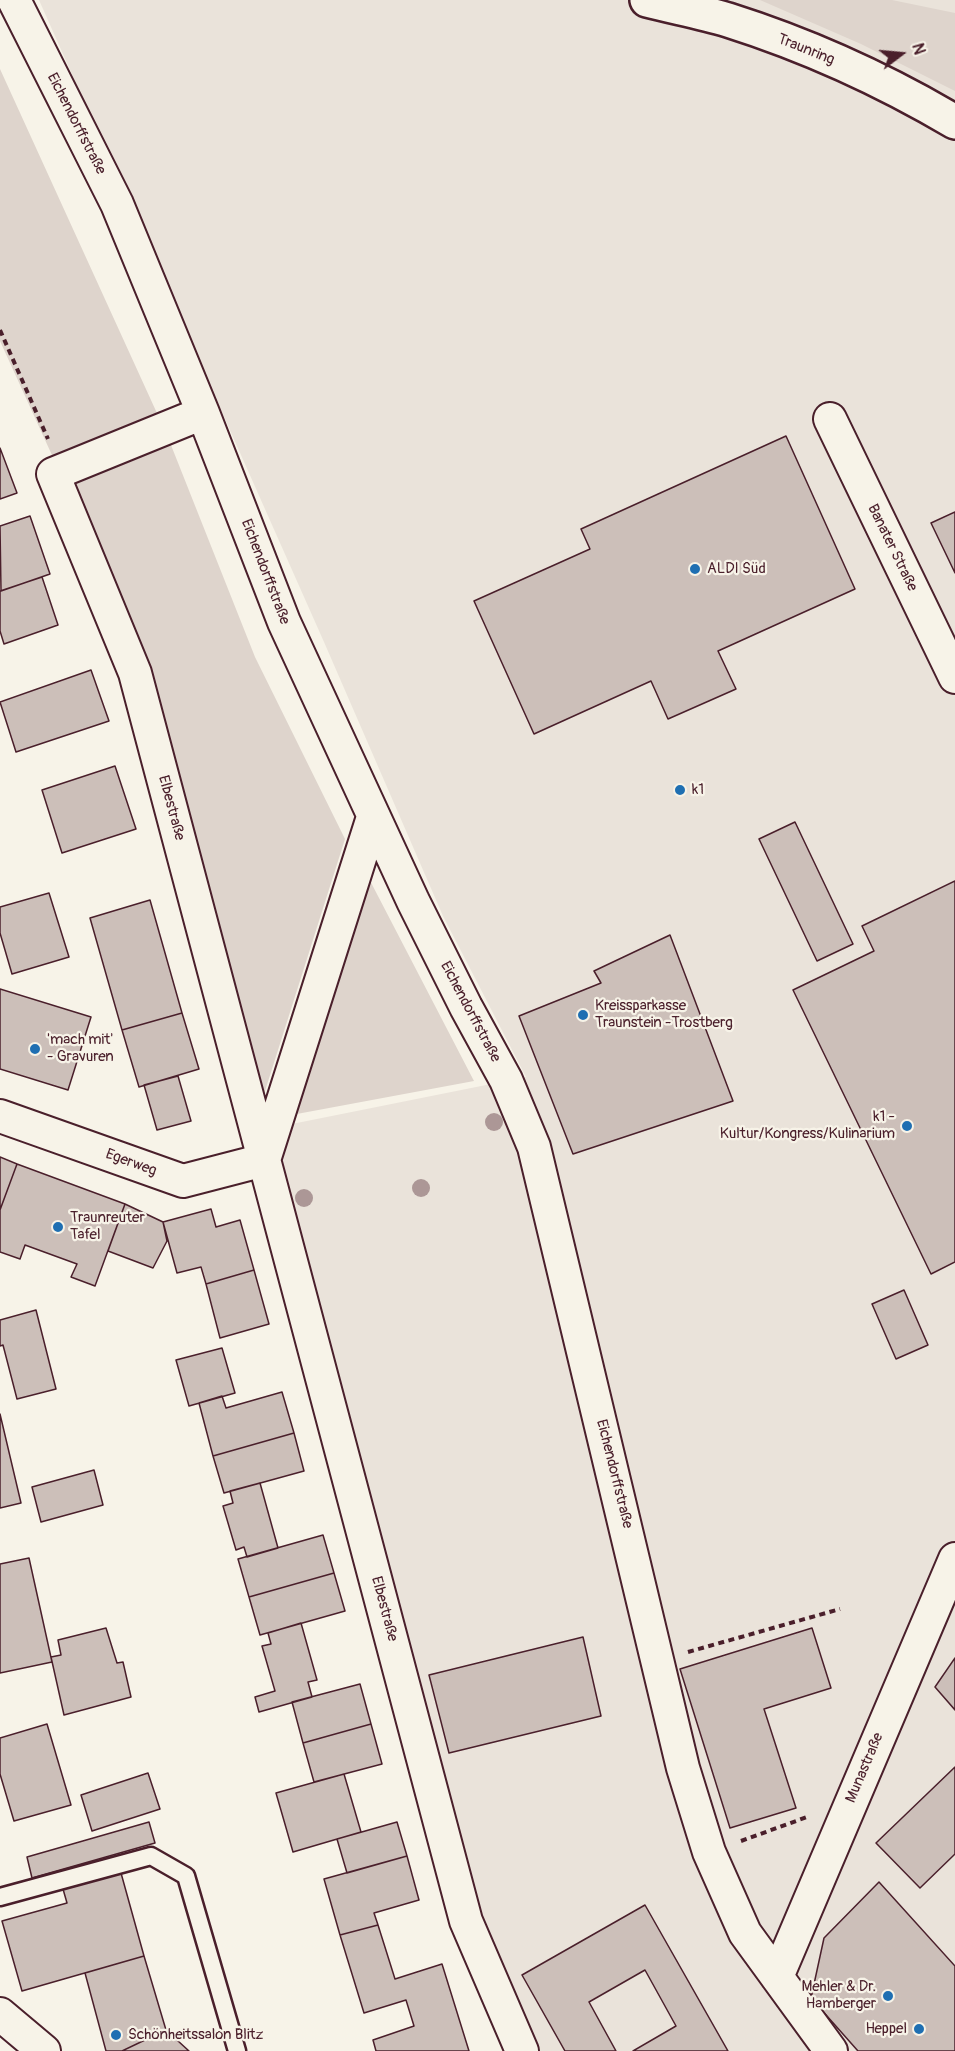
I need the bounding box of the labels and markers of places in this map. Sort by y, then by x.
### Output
place label: ALDI Süd [707,560,766,578]
marker: ALDI Süd [688,562,702,576]
place label: k1 [692,781,704,799]
marker: k1 [673,783,687,797]
place label: Kreissparkasse Traunstein -Trostberg [595,997,733,1032]
marker: Kreissparkasse Traunstein -Trostberg [576,1008,590,1022]
place label: 'mach mit' - Gravuren [47,1031,114,1066]
marker: 'mach mit' - Gravuren [28,1042,42,1056]
place label: k1 - Kultur/Kongress/Kulinarium [720,1108,895,1143]
marker: k1 - Kultur/Kongress/Kulinarium [900,1119,914,1133]
place label: Traunreuter Tafel [70,1209,145,1244]
marker: Traunreuter Tafel [51,1220,65,1234]
place label: Mehler & Dr. Hamberger [801,1978,876,2013]
marker: Mehler & Dr. Hamberger [881,1989,895,2003]
place label: Heppel [866,2020,907,2038]
marker: Heppel [912,2022,926,2036]
place label: Schönheitssalon Blitz [128,2026,263,2044]
marker: Schönheitssalon Blitz [109,2028,123,2042]

